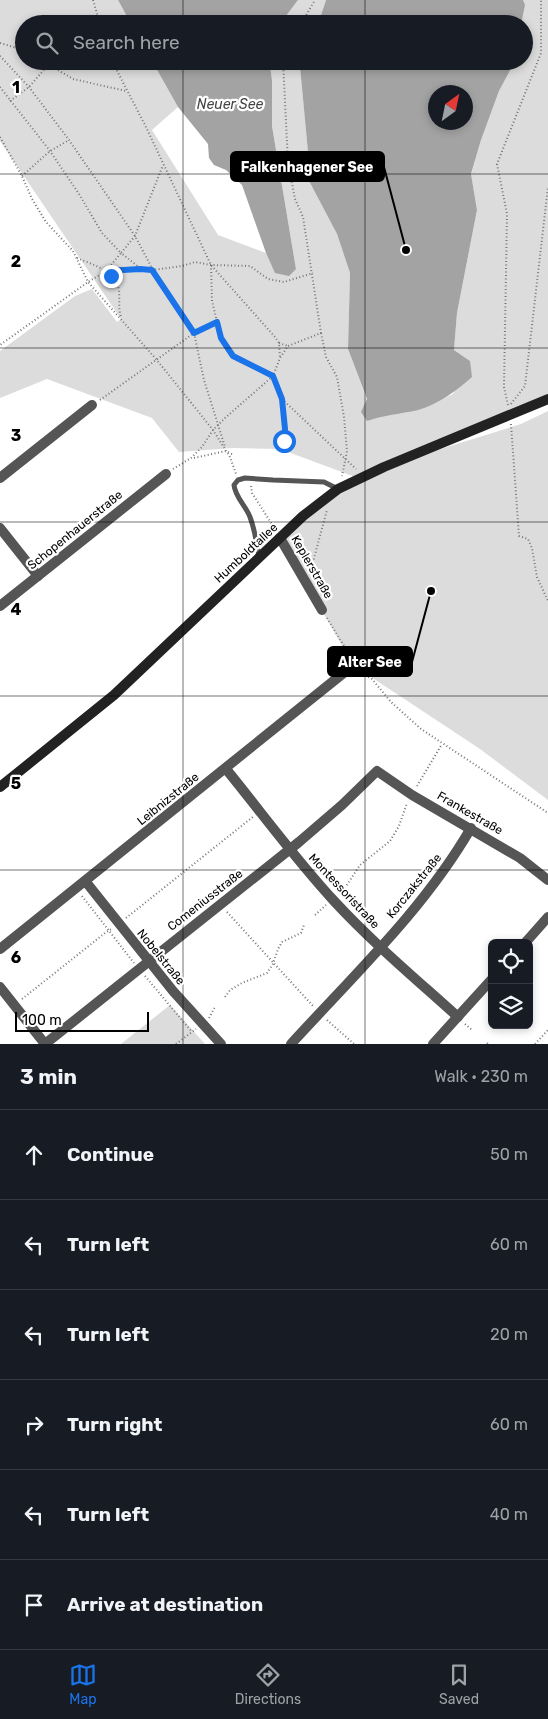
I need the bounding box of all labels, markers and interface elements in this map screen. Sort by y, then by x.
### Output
search box [15,15,533,70]
icon: search [33,29,61,57]
text: Search here [73,31,180,54]
text: 1 [12,78,20,97]
north arrow [428,85,473,130]
water label: Neuer See [197,96,264,113]
callout: Falkenhagener See [231,152,384,181]
text: Falkenhagener See [241,159,373,176]
text: 2 [11,252,21,271]
route end [100,265,123,288]
text: 3 [11,426,21,445]
route start [273,430,296,453]
street label: Schopenhauerstraße [25,487,125,572]
street label: Humboldtallee [212,520,281,586]
street label: Keplerstraße [288,533,336,601]
text: 4 [11,600,22,619]
callout: Alter See [328,647,412,676]
text: Alter See [338,654,402,671]
street label: Leibnizstraße [134,770,202,828]
text: 5 [11,774,21,793]
street label: Frankestraße [435,789,506,838]
street label: Montessoristraße [306,851,382,932]
street label: Korczakstraße [384,851,445,921]
street label: Comeniusstraße [165,866,246,934]
street label: Nobelstraße [134,926,188,988]
map controls [488,939,533,1029]
button: locate [488,939,533,984]
text: 6 [11,948,21,967]
button: layers [488,984,533,1029]
scale bar [15,1009,149,1032]
text: 100 m [22,1012,62,1029]
text: 3 min [20,1064,77,1089]
text: Walk · 230 m [434,1067,528,1086]
icon: ahead [20,1141,48,1169]
text: Continue [67,1143,154,1166]
text: 50 m [490,1145,528,1164]
icon: left [20,1231,48,1259]
text: Turn left [67,1233,149,1256]
text: 60 m [490,1235,528,1254]
icon: left [20,1321,48,1349]
text: Turn left [67,1323,149,1346]
text: 20 m [490,1325,528,1344]
icon: right [20,1411,48,1439]
text: Turn right [67,1413,162,1436]
text: 60 m [490,1415,528,1434]
icon: left [20,1501,48,1529]
text: Turn left [67,1503,149,1526]
text: 40 m [490,1505,528,1524]
icon: arrive [20,1591,48,1619]
text: Arrive at destination [67,1593,263,1616]
tab: Map [69,1661,97,1708]
tab: Directions [235,1661,301,1708]
tab: Saved [439,1661,479,1708]

